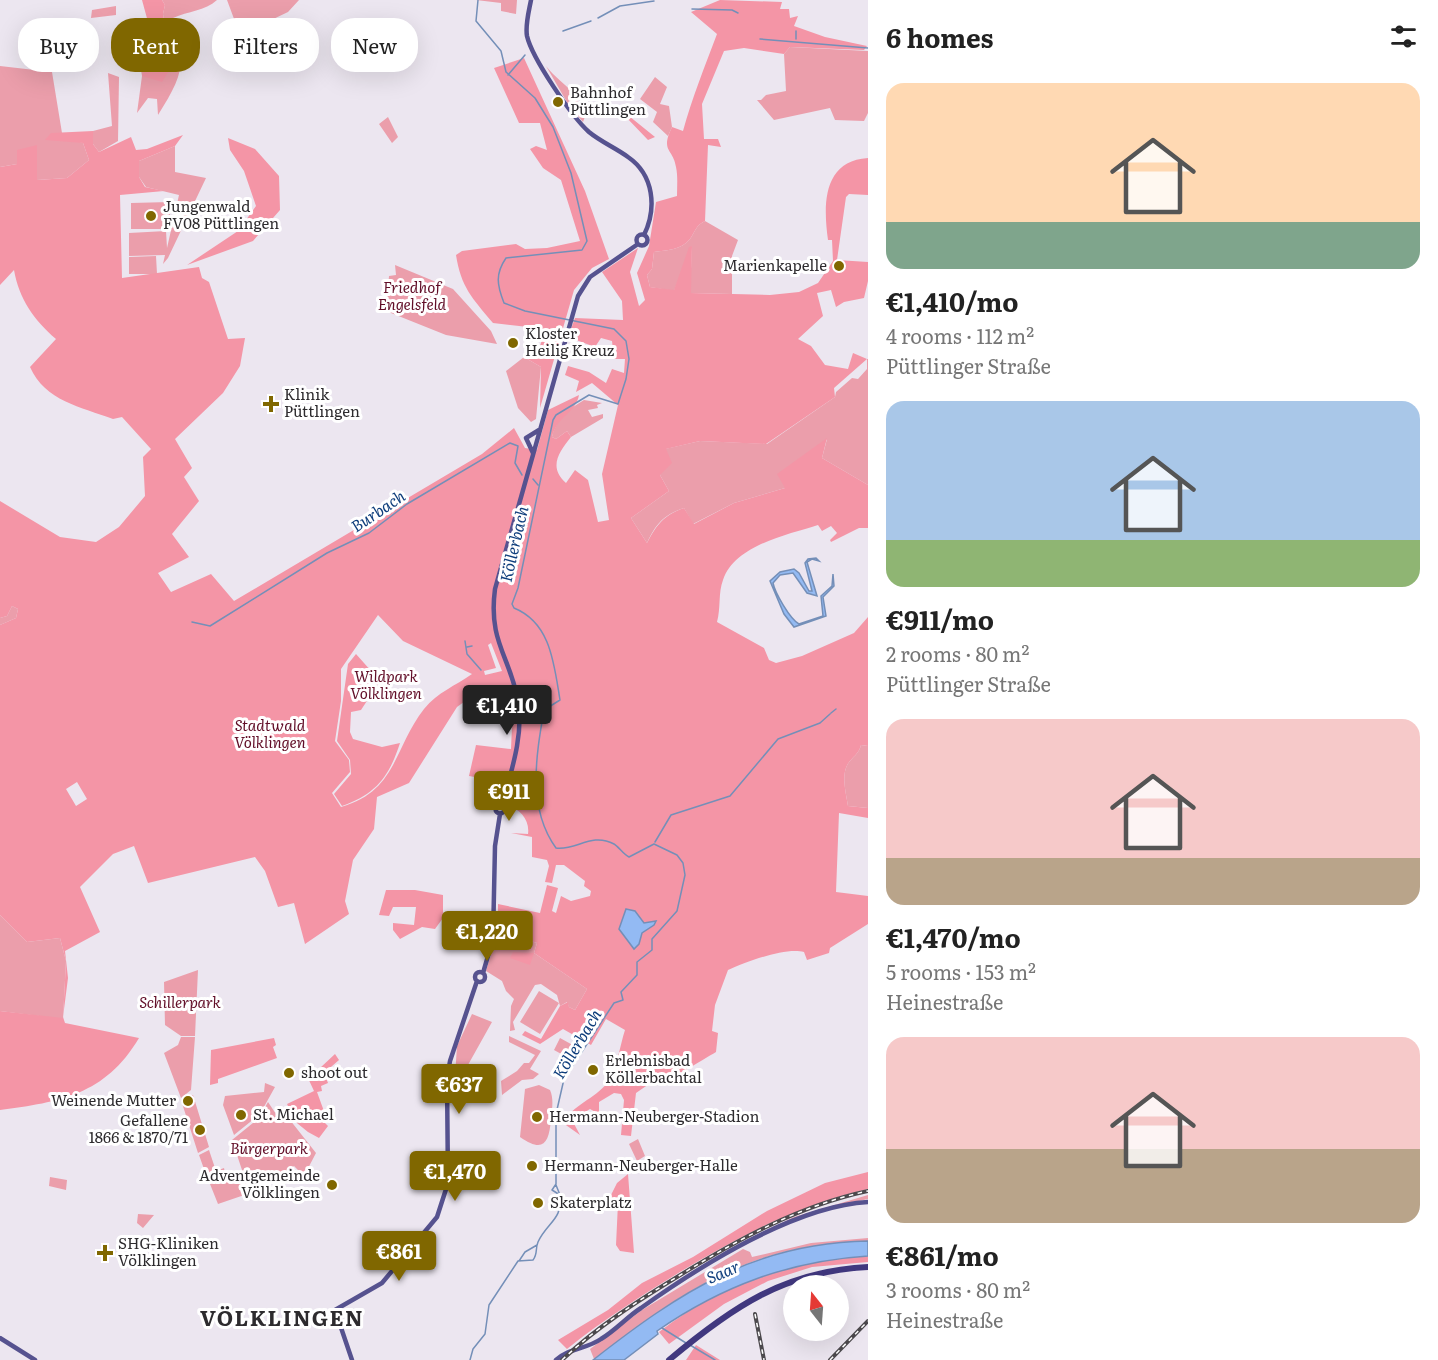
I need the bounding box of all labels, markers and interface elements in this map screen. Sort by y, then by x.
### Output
text: 6 homes [886,17,993,56]
chip: Buy [18,18,99,72]
chip: Rent [111,18,200,72]
chip: Filters [212,18,319,72]
chip: New [331,18,418,72]
icon: filters [1387,20,1420,53]
place label: Bahnhof Püttlingen [570,80,646,120]
marker: Bahnhof Püttlingen [551,95,565,109]
icon: home [1099,122,1207,230]
place label: Jungenwald FV08 Püttlingen [163,194,279,234]
marker: Jungenwald FV08 Püttlingen [144,209,158,223]
place label: Marienkapelle [723,253,827,276]
marker: Marienkapelle [832,259,846,273]
park label: Friedhof Engelsfeld [378,275,447,315]
text: €1,410/mo [886,281,1018,320]
text: 4 rooms · 112 m² [886,320,1034,350]
place label: Kloster Heilig Kreuz [525,321,614,361]
marker: Kloster Heilig Kreuz [506,336,520,350]
text: Püttlinger Straße [886,350,1051,380]
place label: Klinik Püttlingen [284,382,360,422]
marker: Klinik Püttlingen [262,395,280,413]
icon: home [1099,440,1207,548]
water label: Burbach [345,483,410,537]
water label: Köllerbach [493,503,534,584]
text: €911/mo [886,599,994,638]
text: 2 rooms · 80 m² [886,638,1029,668]
park label: Wildpark Völklingen [350,664,422,704]
text: Püttlinger Straße [886,668,1051,698]
pin: €1,410 [458,685,556,736]
text: €1,410 [477,689,537,719]
park label: Stadtwald Völklingen [234,713,306,753]
icon: home [1099,758,1207,866]
pin: €911 [473,771,545,822]
text: €911 [488,775,530,805]
pin: €1,220 [438,911,536,962]
text: €1,220 [456,915,518,945]
text: €1,470/mo [886,917,1021,956]
text: 5 rooms · 153 m² [886,956,1036,986]
text: Heinestraße [886,986,1003,1016]
park label: Schillerpark [139,990,221,1013]
water label: Köllerbach [546,1004,607,1083]
place label: Erlebnisbad Köllerbachtal [605,1048,702,1088]
place label: shoot out [301,1060,368,1083]
marker: Erlebnisbad Köllerbachtal [586,1063,600,1077]
pin: €637 [423,1064,495,1115]
marker: shoot out [282,1066,296,1080]
text: €637 [435,1068,483,1098]
icon: home [1099,1076,1207,1184]
place label: Weinende Mutter [51,1088,176,1111]
marker: Weinende Mutter [181,1094,195,1108]
place label: St. Michael [253,1102,334,1125]
place label: Hermann-Neuberger-Stadion [549,1104,759,1127]
place label: Gefallene 1866 & 1870/71 [89,1108,188,1148]
marker: St. Michael [234,1108,248,1122]
marker: Hermann-Neuberger-Stadion [530,1110,544,1124]
marker: Gefallene 1866 & 1870/71 [193,1123,207,1137]
park label: Bürgerpark [230,1136,309,1159]
pin: €1,470 [406,1151,504,1202]
place label: Hermann-Neuberger-Halle [544,1153,738,1176]
text: €1,470 [424,1155,486,1185]
marker: Hermann-Neuberger-Halle [525,1159,539,1173]
place label: Adventgemeinde Völklingen [199,1163,320,1203]
marker: Adventgemeinde Völklingen [325,1178,339,1192]
place label: Skaterplatz [550,1190,631,1213]
marker: Skaterplatz [531,1196,545,1210]
place label: SHG-Kliniken Völklingen [118,1231,219,1271]
pin: €861 [363,1231,435,1282]
text: €861 [376,1235,422,1265]
text: €861/mo [886,1235,999,1274]
marker: SHG-Kliniken Völklingen [96,1244,114,1262]
water label: Saar [702,1253,743,1289]
text: 3 rooms · 80 m² [886,1274,1030,1304]
north arrow [783,1275,849,1341]
map controls [783,1275,849,1341]
district label: VÖLKLINGEN [200,1301,364,1332]
text: Heinestraße [886,1304,1003,1334]

